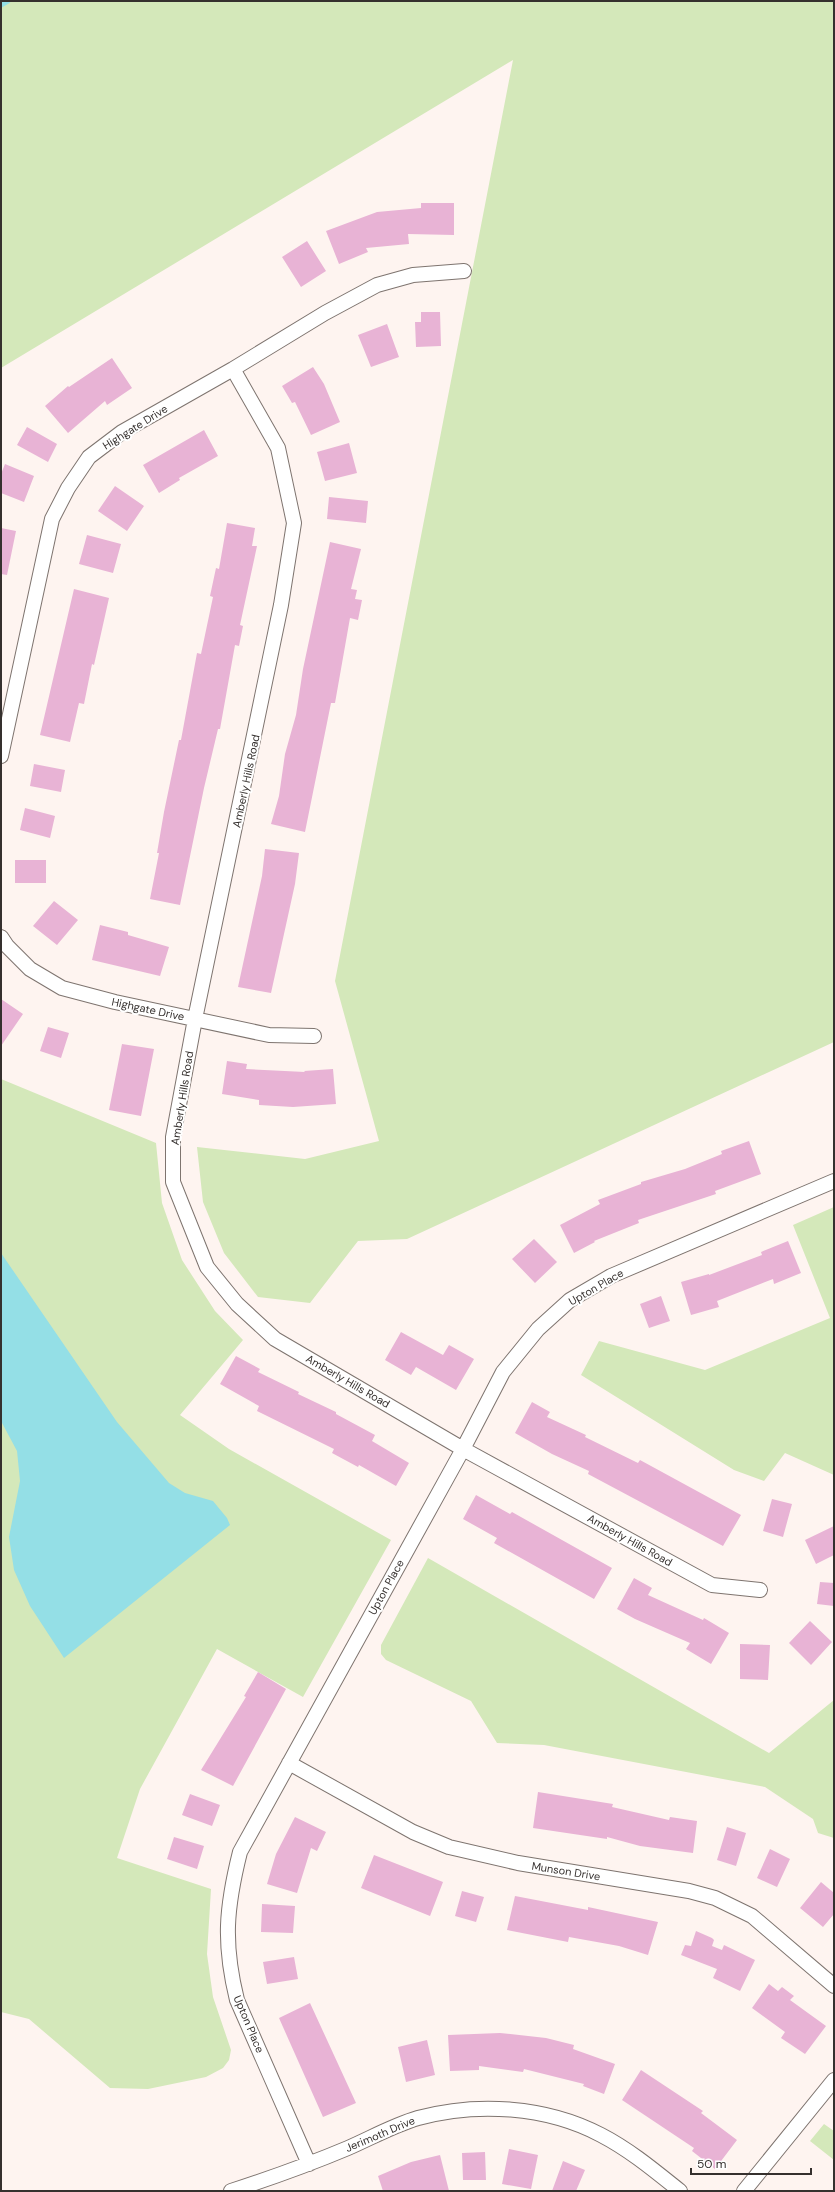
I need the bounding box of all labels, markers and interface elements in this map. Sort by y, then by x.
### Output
street label: Highgate Drive [100,401,170,453]
street label: Amberly Hills Road [229,733,263,829]
street label: Highgate Drive [110,994,186,1024]
street label: Amberly Hills Road [168,1050,196,1146]
street label: Upton Place [566,1266,626,1308]
street label: Amberly Hills Road [303,1351,393,1411]
street label: Amberly Hills Road [585,1511,675,1569]
street label: Upton Place [365,1557,407,1617]
street label: Munson Drive [531,1859,601,1883]
street label: Upton Place [231,1993,267,2055]
street label: Jerimoth Drive [343,2113,417,2155]
scale bar [691,2150,811,2176]
text: 50 m [697,2156,726,2172]

